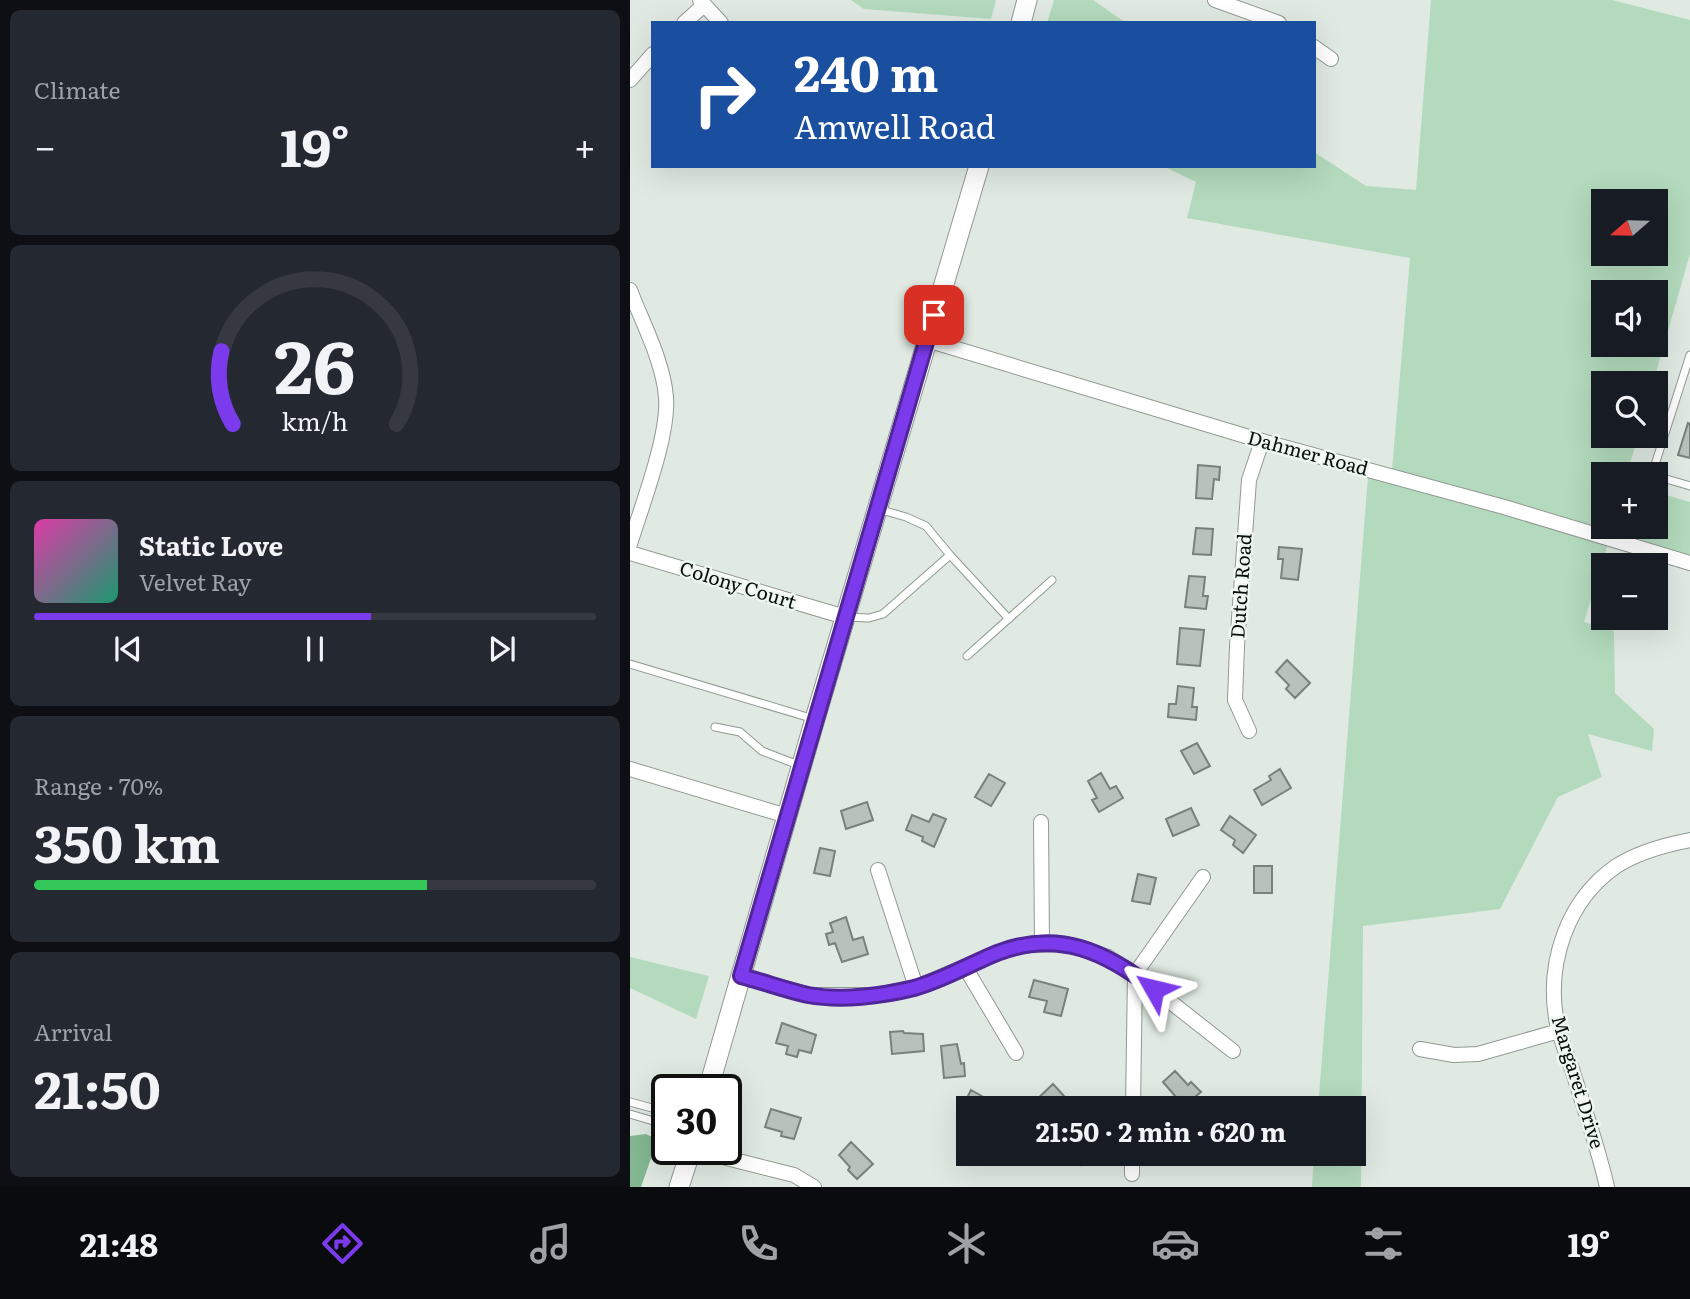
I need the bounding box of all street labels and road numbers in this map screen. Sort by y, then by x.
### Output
street label: Dahmer Road [1245,422,1372,482]
street label: Dutch Road [1222,532,1258,639]
street label: Colony Court [677,553,800,615]
street label: Margaret Drive [1545,1012,1613,1152]

